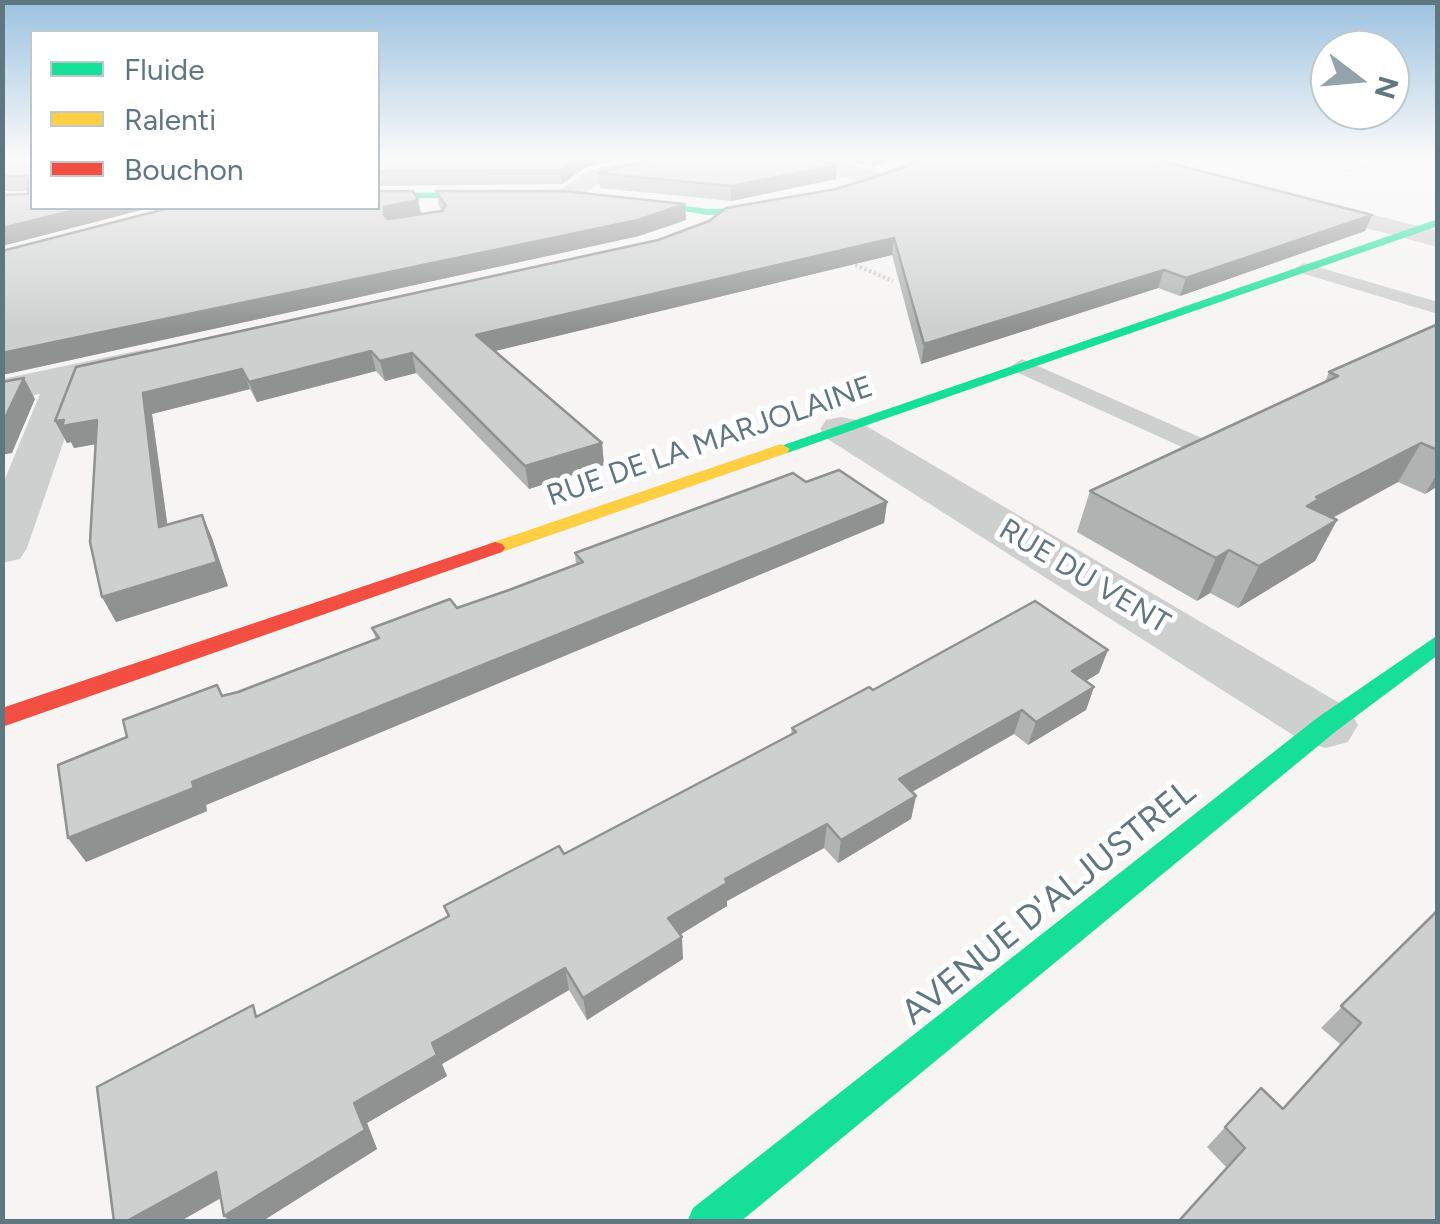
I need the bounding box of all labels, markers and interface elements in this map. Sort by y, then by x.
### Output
legend [30,30,380,210]
north arrow [1310,30,1410,130]
text: Fluide [124,51,205,88]
text: N [1368,73,1406,103]
text: Ralenti [124,101,216,138]
text: Bouchon [124,151,244,188]
street label: RUE DE LA MARJOLAINE [542,369,878,515]
street label: RUE DU VENT [992,512,1176,642]
street label: AVENUE D'ALJUSTREL [894,772,1204,1034]

